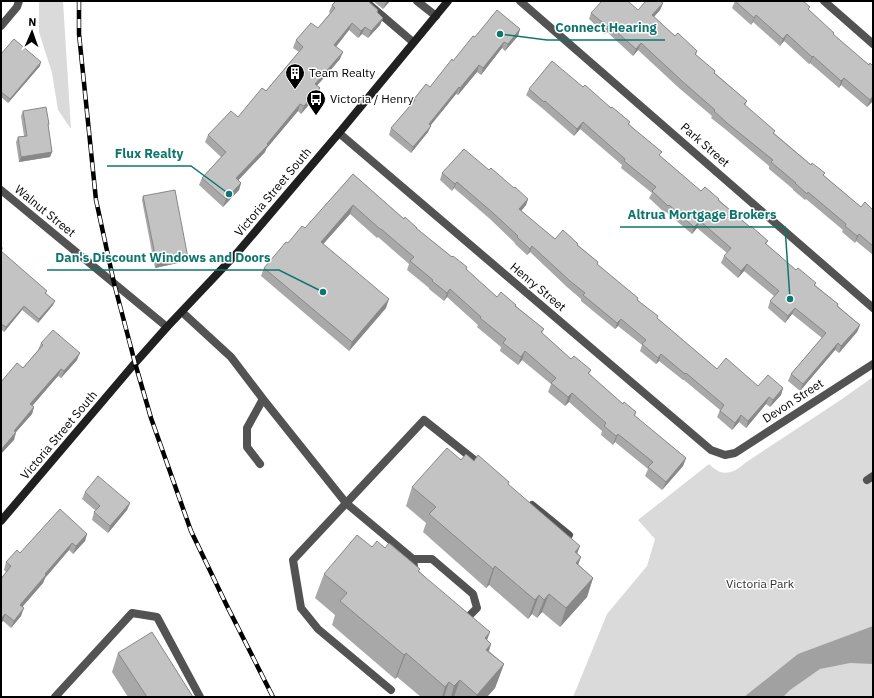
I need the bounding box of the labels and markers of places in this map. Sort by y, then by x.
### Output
callout: Connect Hearing [547,15,665,40]
building icon: Team Realty [284,62,306,90]
place label: Team Realty [309,65,375,80]
bus stop icon: Victoria / Henry [305,88,327,116]
place label: Victoria / Henry [330,91,414,106]
callout: Flux Realty [107,141,191,166]
callout: Altrua Mortgage Brokers [620,202,785,227]
callout: Dan's Discount Windows and Doors [47,245,279,270]

